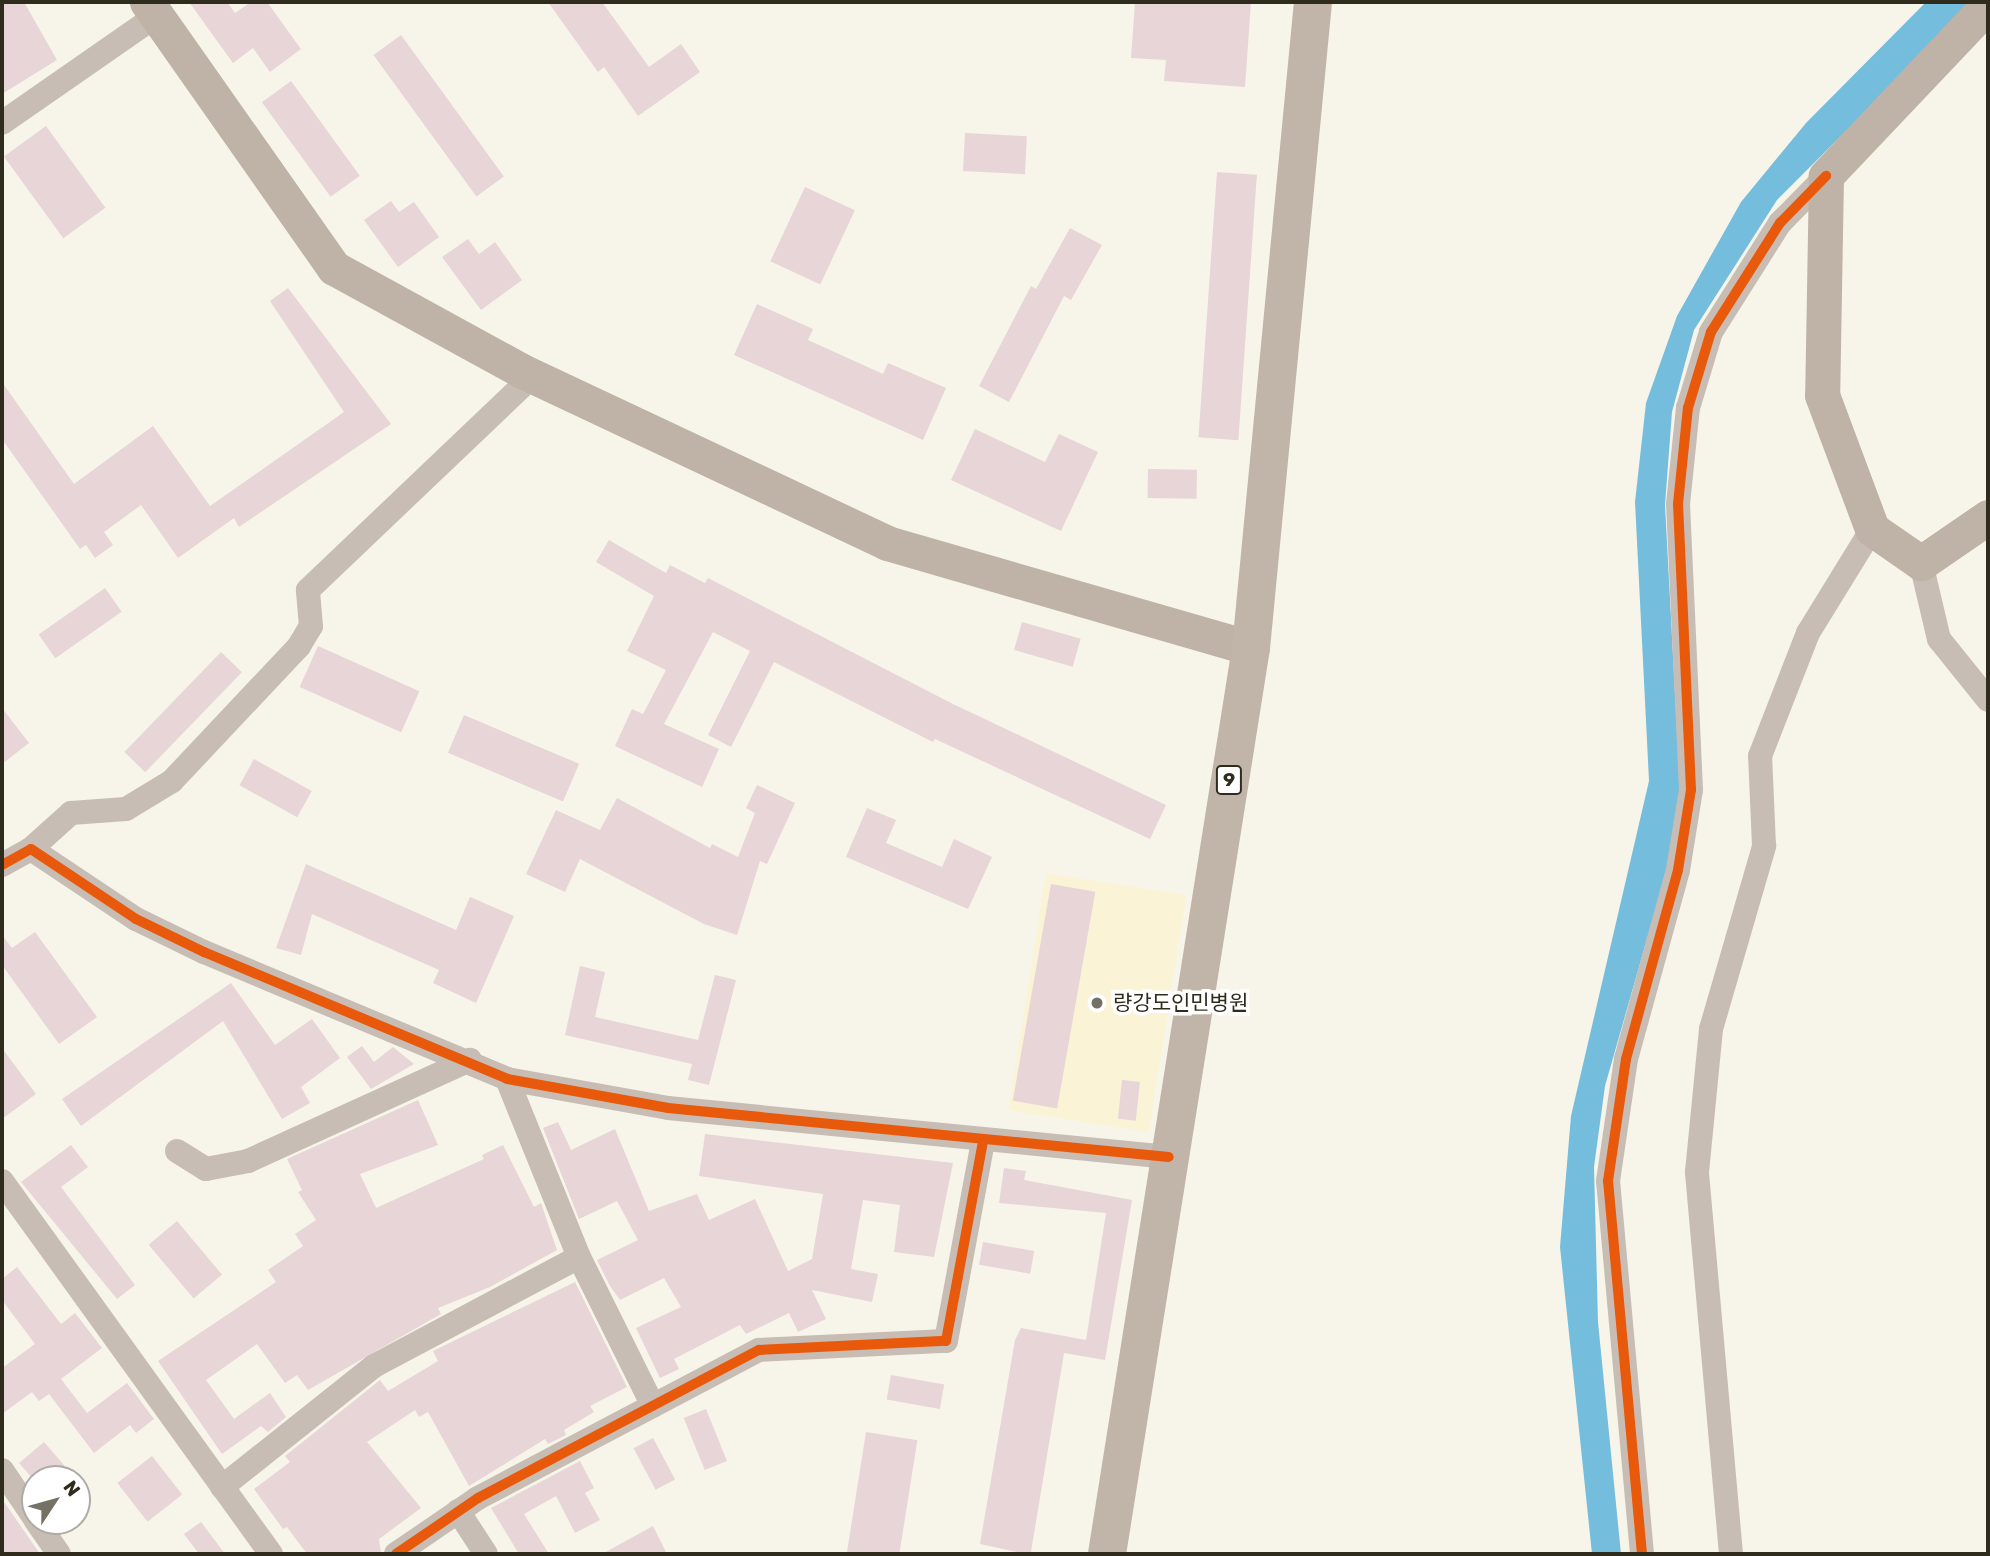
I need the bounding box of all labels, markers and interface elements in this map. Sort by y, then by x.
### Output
road number: 9 [1215,764,1243,796]
place label: 량강도인민병원 [1113,990,1248,1016]
marker: 량강도인민병원 [1087,993,1107,1013]
north arrow [21,1465,91,1535]
text: N [58,1476,85,1501]

